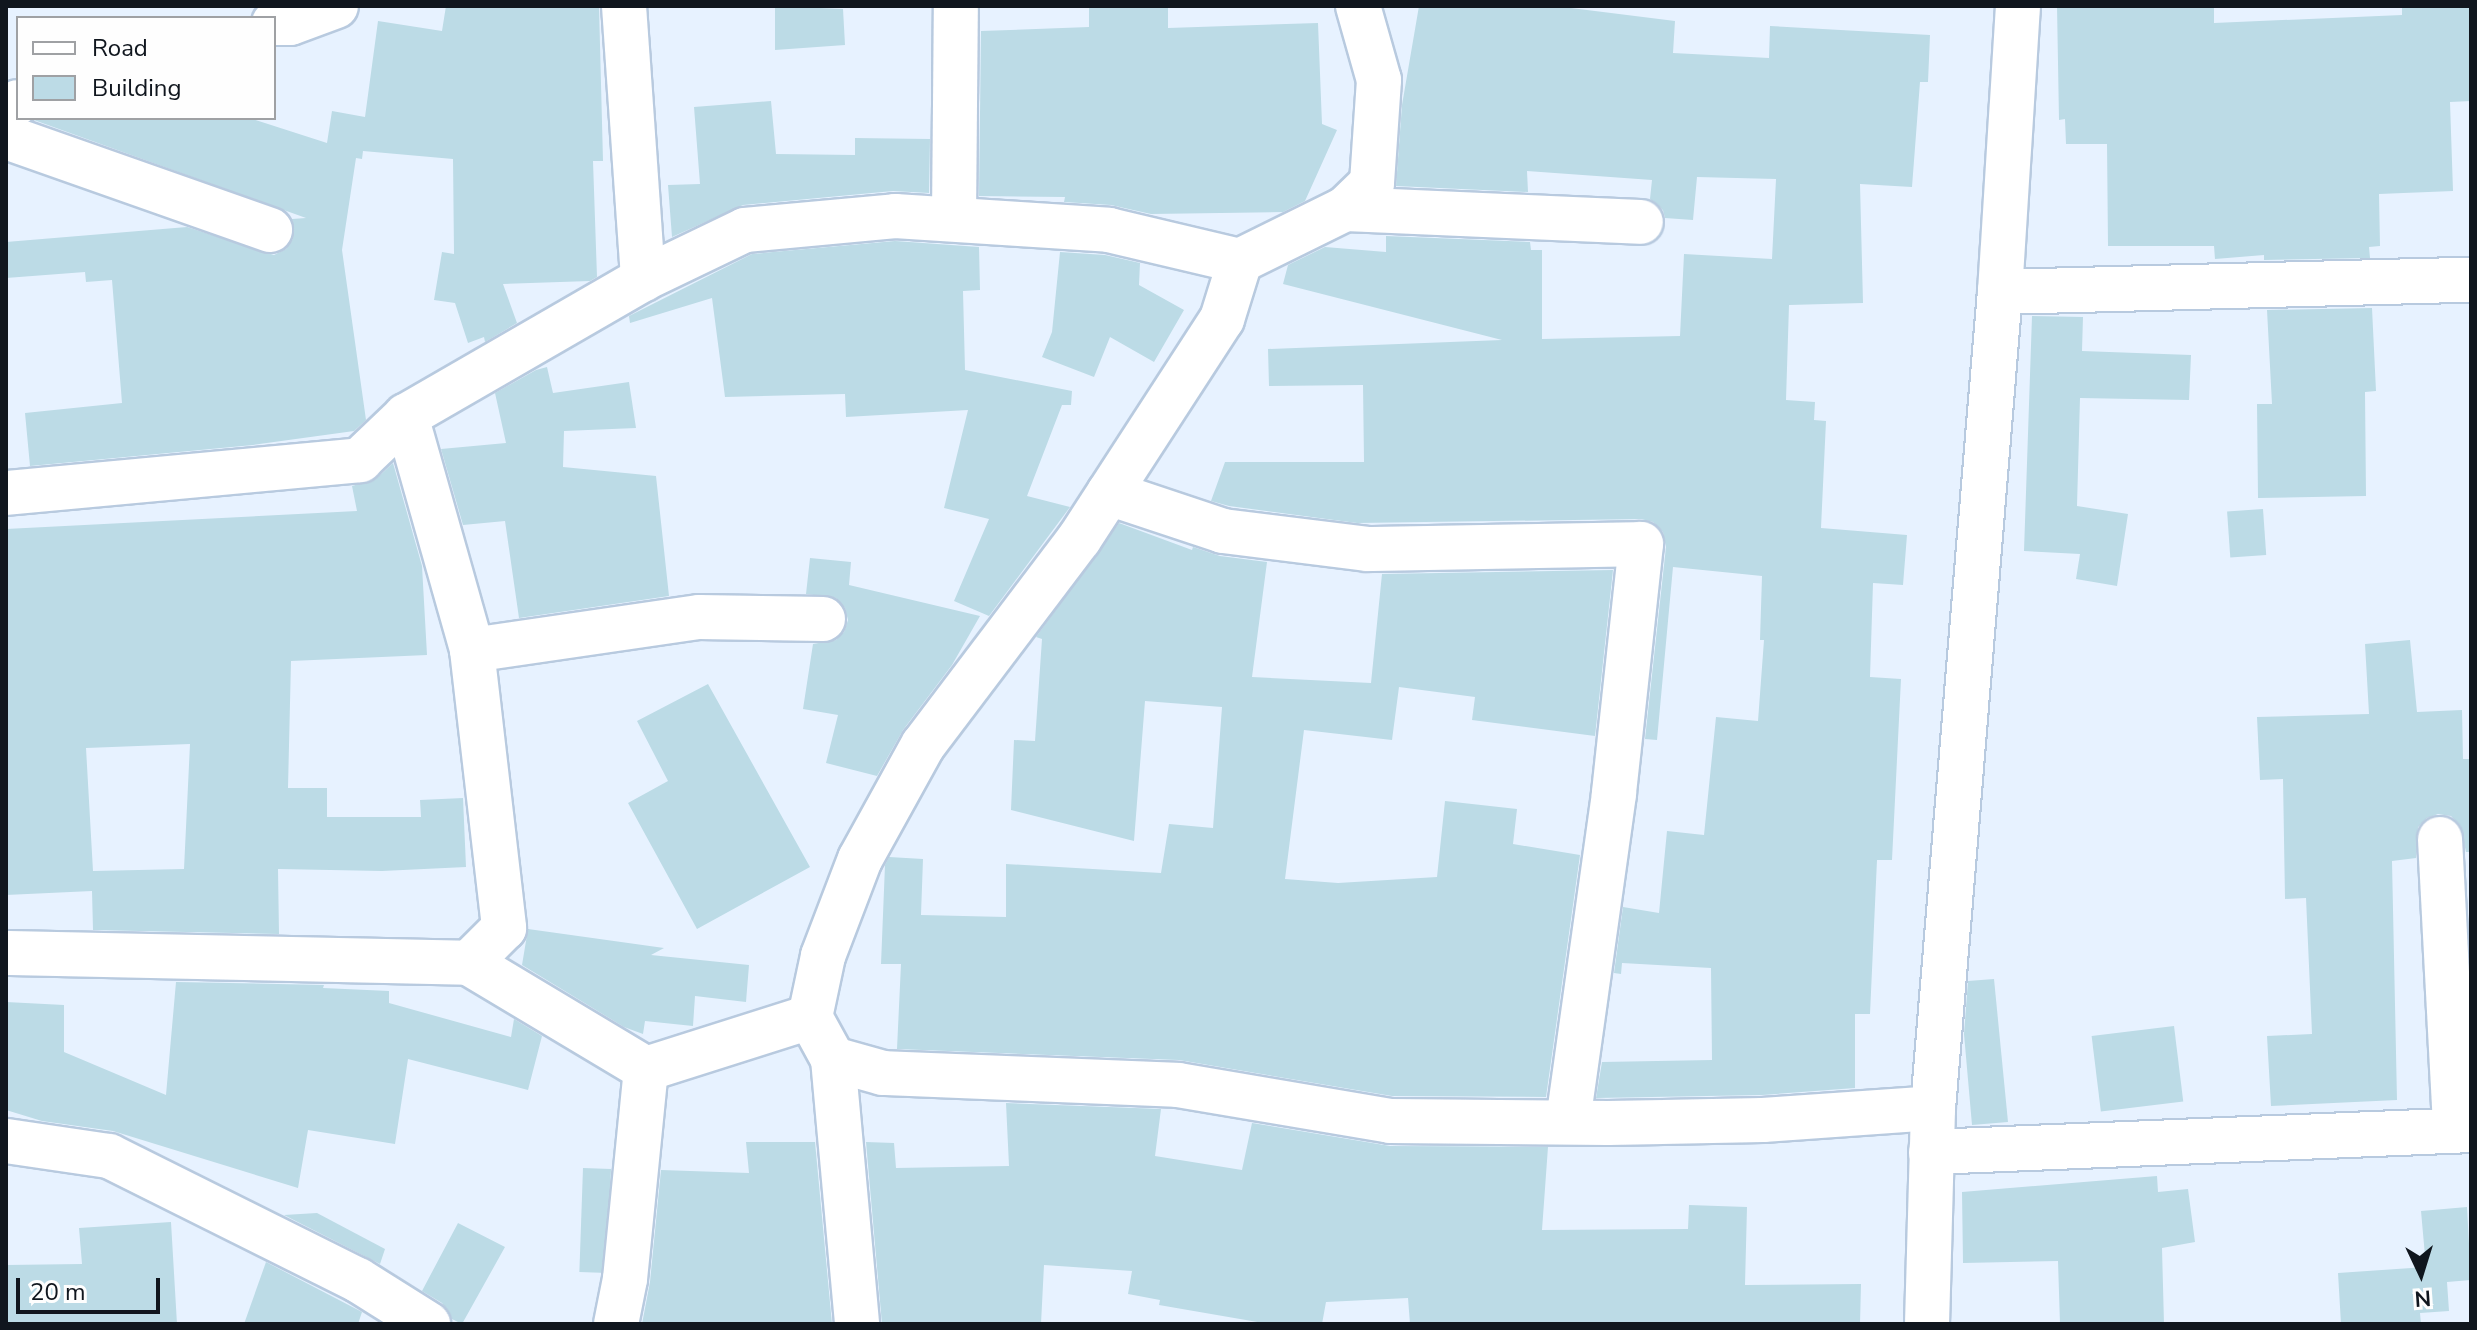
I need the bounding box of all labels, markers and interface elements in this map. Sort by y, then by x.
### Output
legend [16,16,276,120]
text: Road [92,32,148,64]
text: Building [92,72,182,104]
north arrow [2381,1234,2461,1314]
scale bar [20,1262,164,1312]
text: 20 m [30,1276,86,1308]
text: N [2413,1282,2432,1313]

